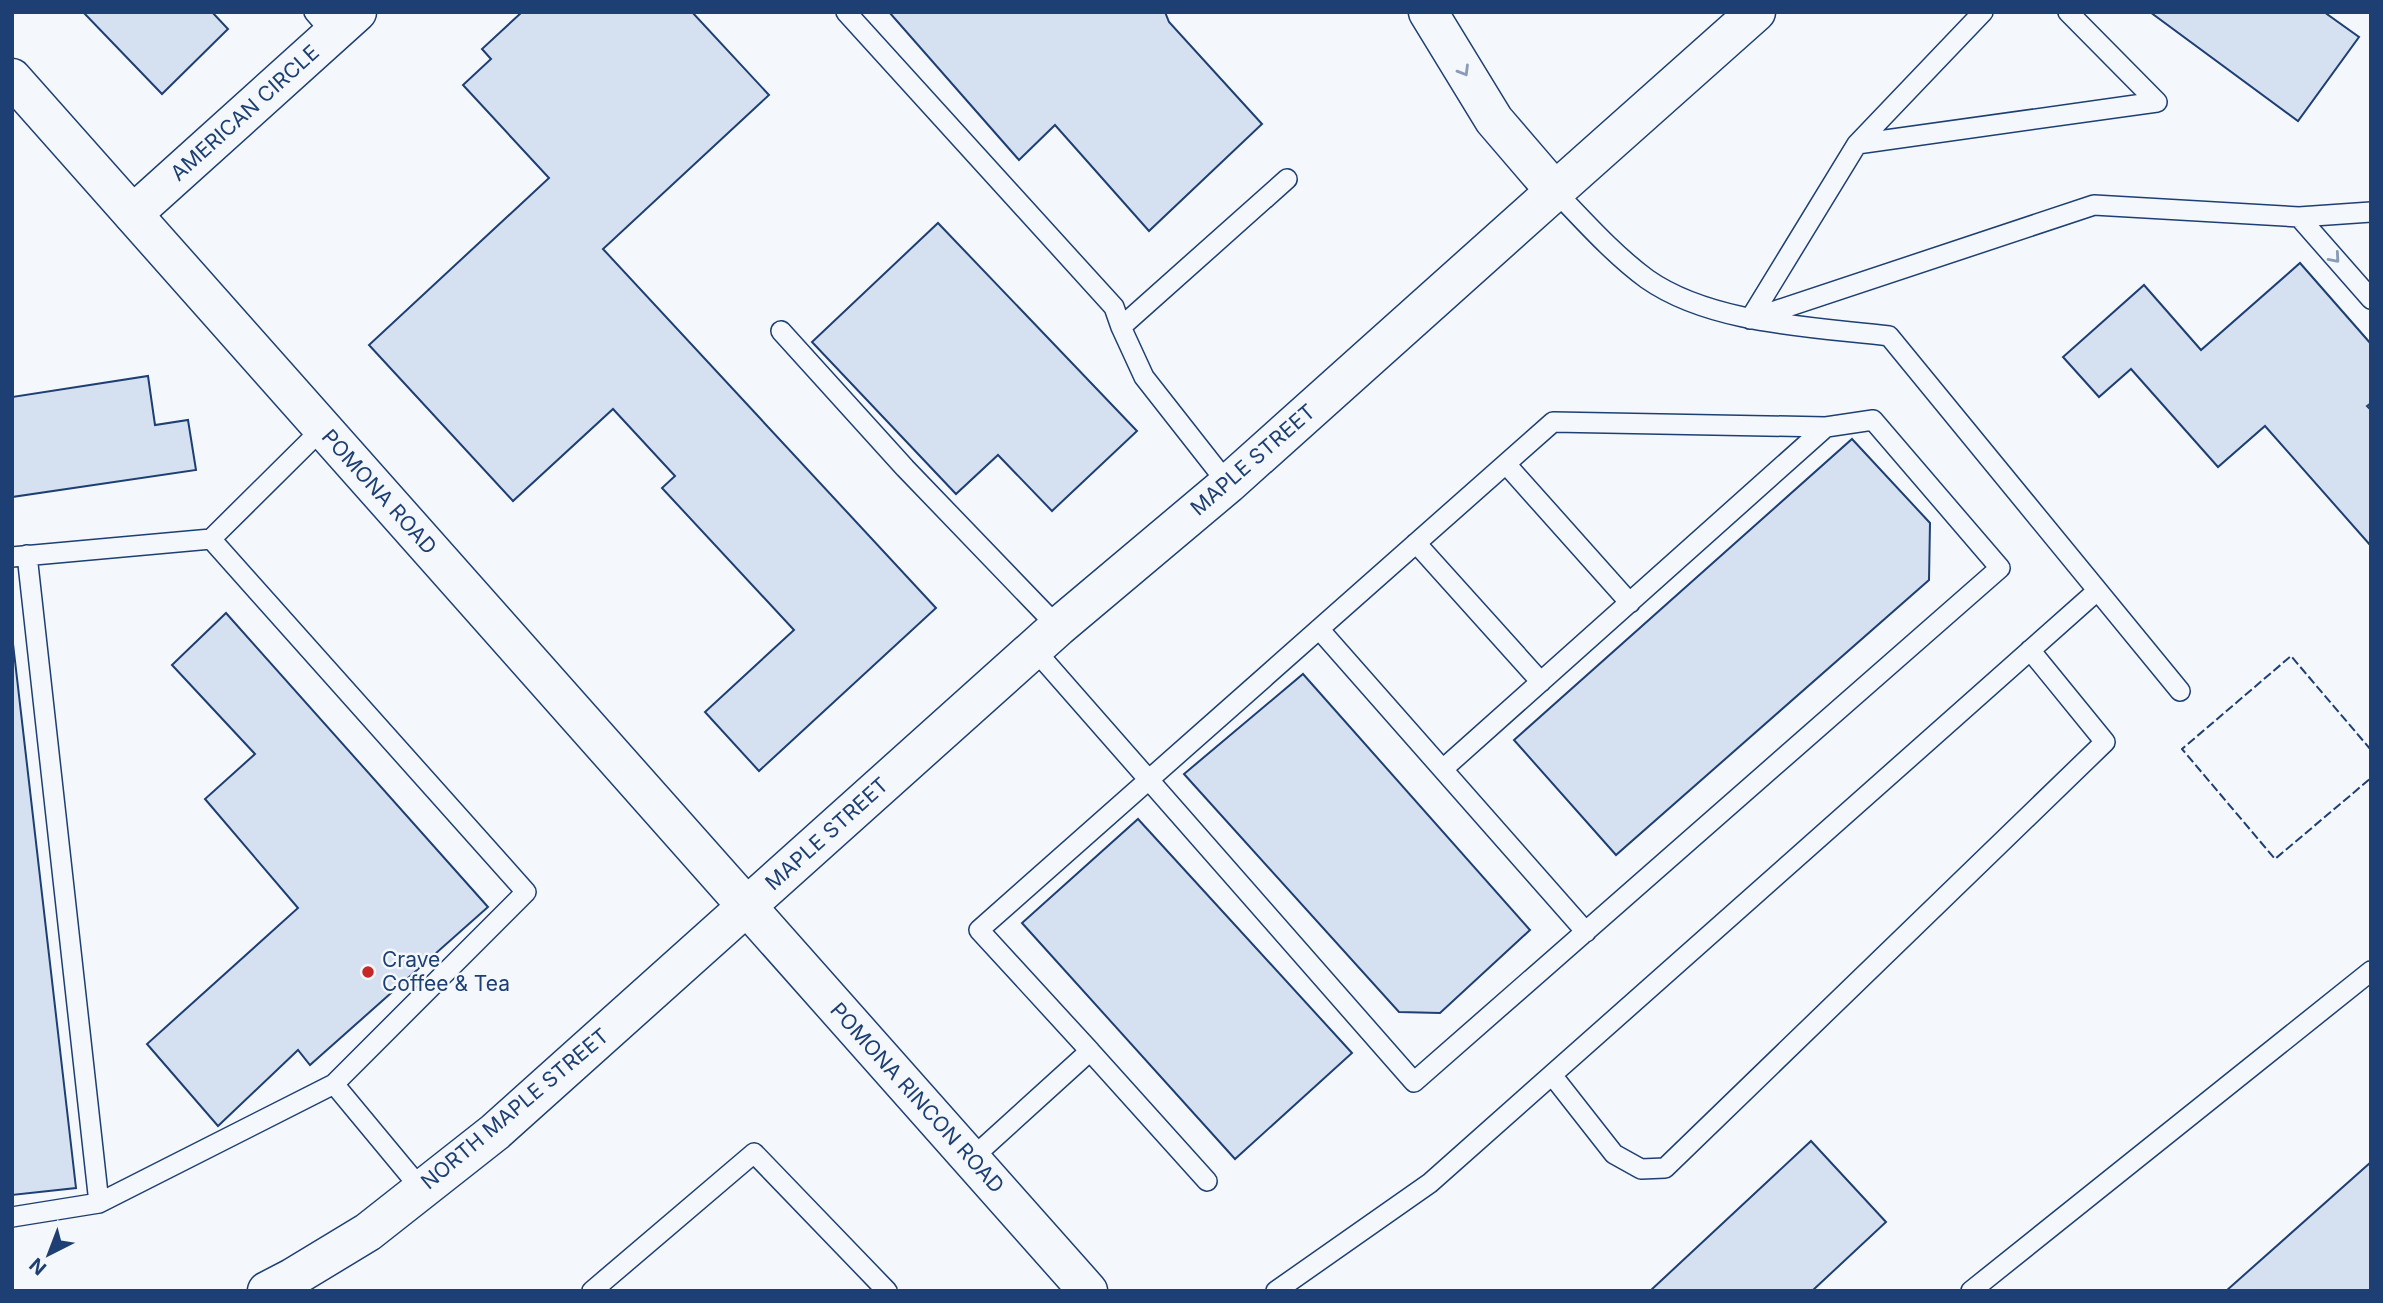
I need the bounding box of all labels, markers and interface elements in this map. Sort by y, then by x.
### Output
street label: AMERICAN CIRCLE [165,40,324,186]
one-way arrow [1455,63,1468,76]
one-way arrow [2327,250,2339,263]
street label: MAPLE STREET [1185,399,1320,520]
street label: POMONA ROAD [317,424,442,559]
street label: MAPLE STREET [760,772,893,895]
place label: Crave Coffee & Tea [382,947,510,996]
marker: Crave Coffee & Tea [360,964,376,980]
street label: POMONA RINCON ROAD [825,997,1009,1198]
street label: NORTH MAPLE STREET [416,1023,614,1194]
north arrow [14,1219,84,1289]
text: N [25,1253,51,1280]

